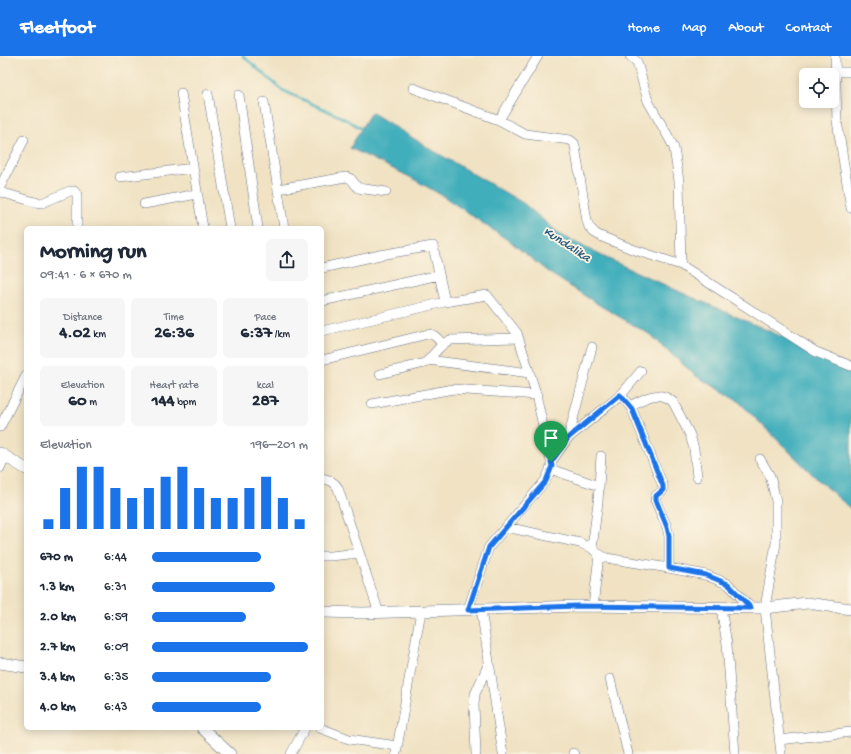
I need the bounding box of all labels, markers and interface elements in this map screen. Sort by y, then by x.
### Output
text: Fleetfoot [20,17,95,40]
text: Home [628,20,660,37]
text: Map [682,20,706,37]
text: About [728,20,764,37]
text: Contact [786,20,831,37]
map controls [799,68,839,108]
button: locate [799,68,839,108]
water label: Kundalika [540,224,594,266]
button: share [266,239,308,281]
text: Morning run [40,240,146,266]
text: 09:41 · 6 × 670 m [40,268,132,283]
text: Distance [63,312,102,324]
text: Time [164,312,184,324]
text: Pace [255,312,276,324]
text: 4.02 [59,324,91,344]
text: 26:36 [154,324,194,344]
text: 6:37 [241,324,272,344]
text: km [91,329,106,341]
text: /km [272,329,290,341]
text: Elevation [61,380,105,392]
text: Heart rate [149,380,199,392]
text: kcal [257,380,274,392]
text: 60 [68,392,87,412]
text: 144 [152,392,175,412]
text: 287 [252,392,279,412]
text: m [87,397,97,409]
text: bpm [175,397,196,409]
pin [534,421,568,462]
icon: arrive [540,427,562,449]
text: Elevation [40,438,92,453]
text: 196–201 m [250,438,308,453]
text: 670 m [40,550,73,565]
text: 6:44 [104,550,127,565]
text: 1.3 km [40,580,74,595]
text: 6:31 [104,580,127,595]
text: 2.0 km [40,610,76,625]
text: 6:59 [104,610,128,625]
text: 2.7 km [40,640,75,655]
text: 6:09 [104,640,129,655]
text: 3.4 km [40,670,75,685]
text: 6:35 [104,670,128,685]
text: 4.0 km [40,700,76,715]
text: 6:43 [104,700,128,715]

